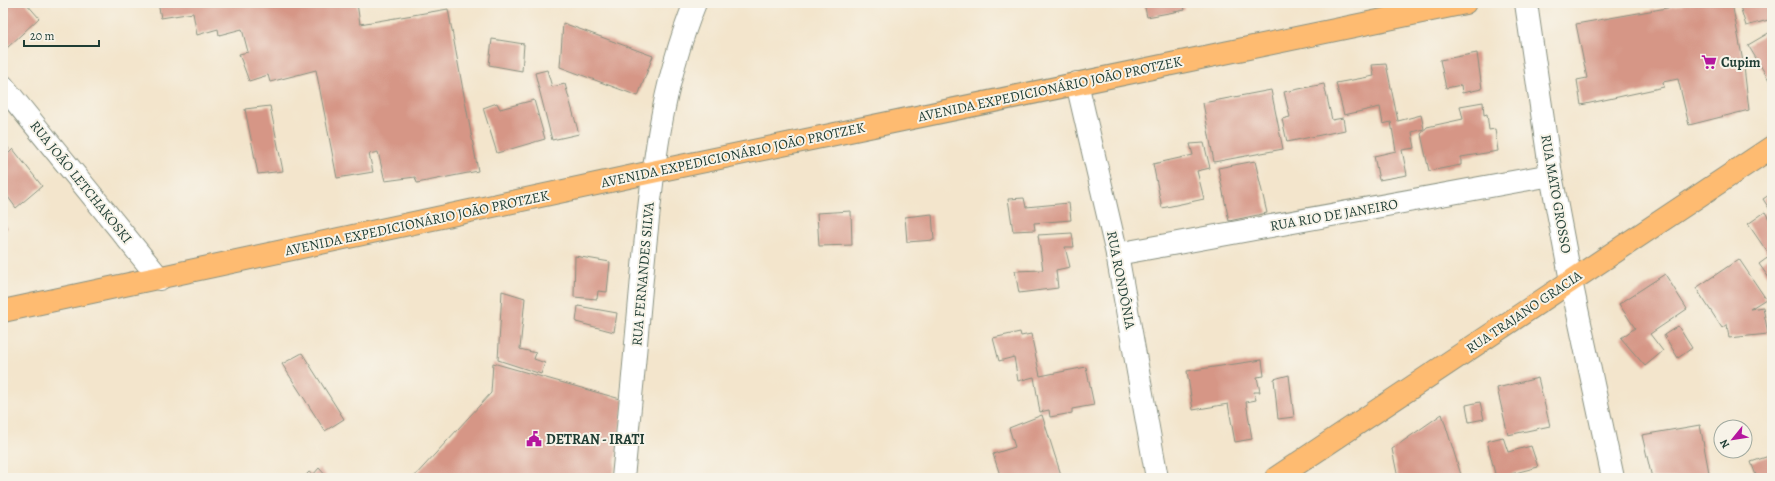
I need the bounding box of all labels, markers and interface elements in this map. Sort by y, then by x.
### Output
scale bar [24,22,99,48]
text: 20 m [30,28,54,44]
street label: AVENIDA EXPEDICIONÁRIO JOÃO PROTZEK [915,52,1184,126]
supermarket icon: Cupim [1700,53,1718,71]
place label: Cupim [1721,53,1761,72]
street label: RUA JOÃO LETCHAKOSKI [26,117,136,247]
street label: AVENIDA EXPEDICIONÁRIO JOÃO PROTZEK [598,118,867,192]
street label: RUA MATO GROSSO [1536,133,1576,255]
street label: AVENIDA EXPEDICIONÁRIO JOÃO PROTZEK [282,186,551,260]
street label: RUA RIO DE JANEIRO [1268,194,1400,236]
street label: RUA FERNANDES SILVA [627,201,659,347]
street label: RUA RONDÔNIA [1102,229,1140,331]
street label: RUA TRAJANO GRACIA [1462,266,1586,358]
north arrow [1713,419,1753,459]
public building icon: DETRAN - IRATI [525,430,543,448]
place label: DETRAN - IRATI [546,430,645,449]
text: N [1716,437,1733,451]

